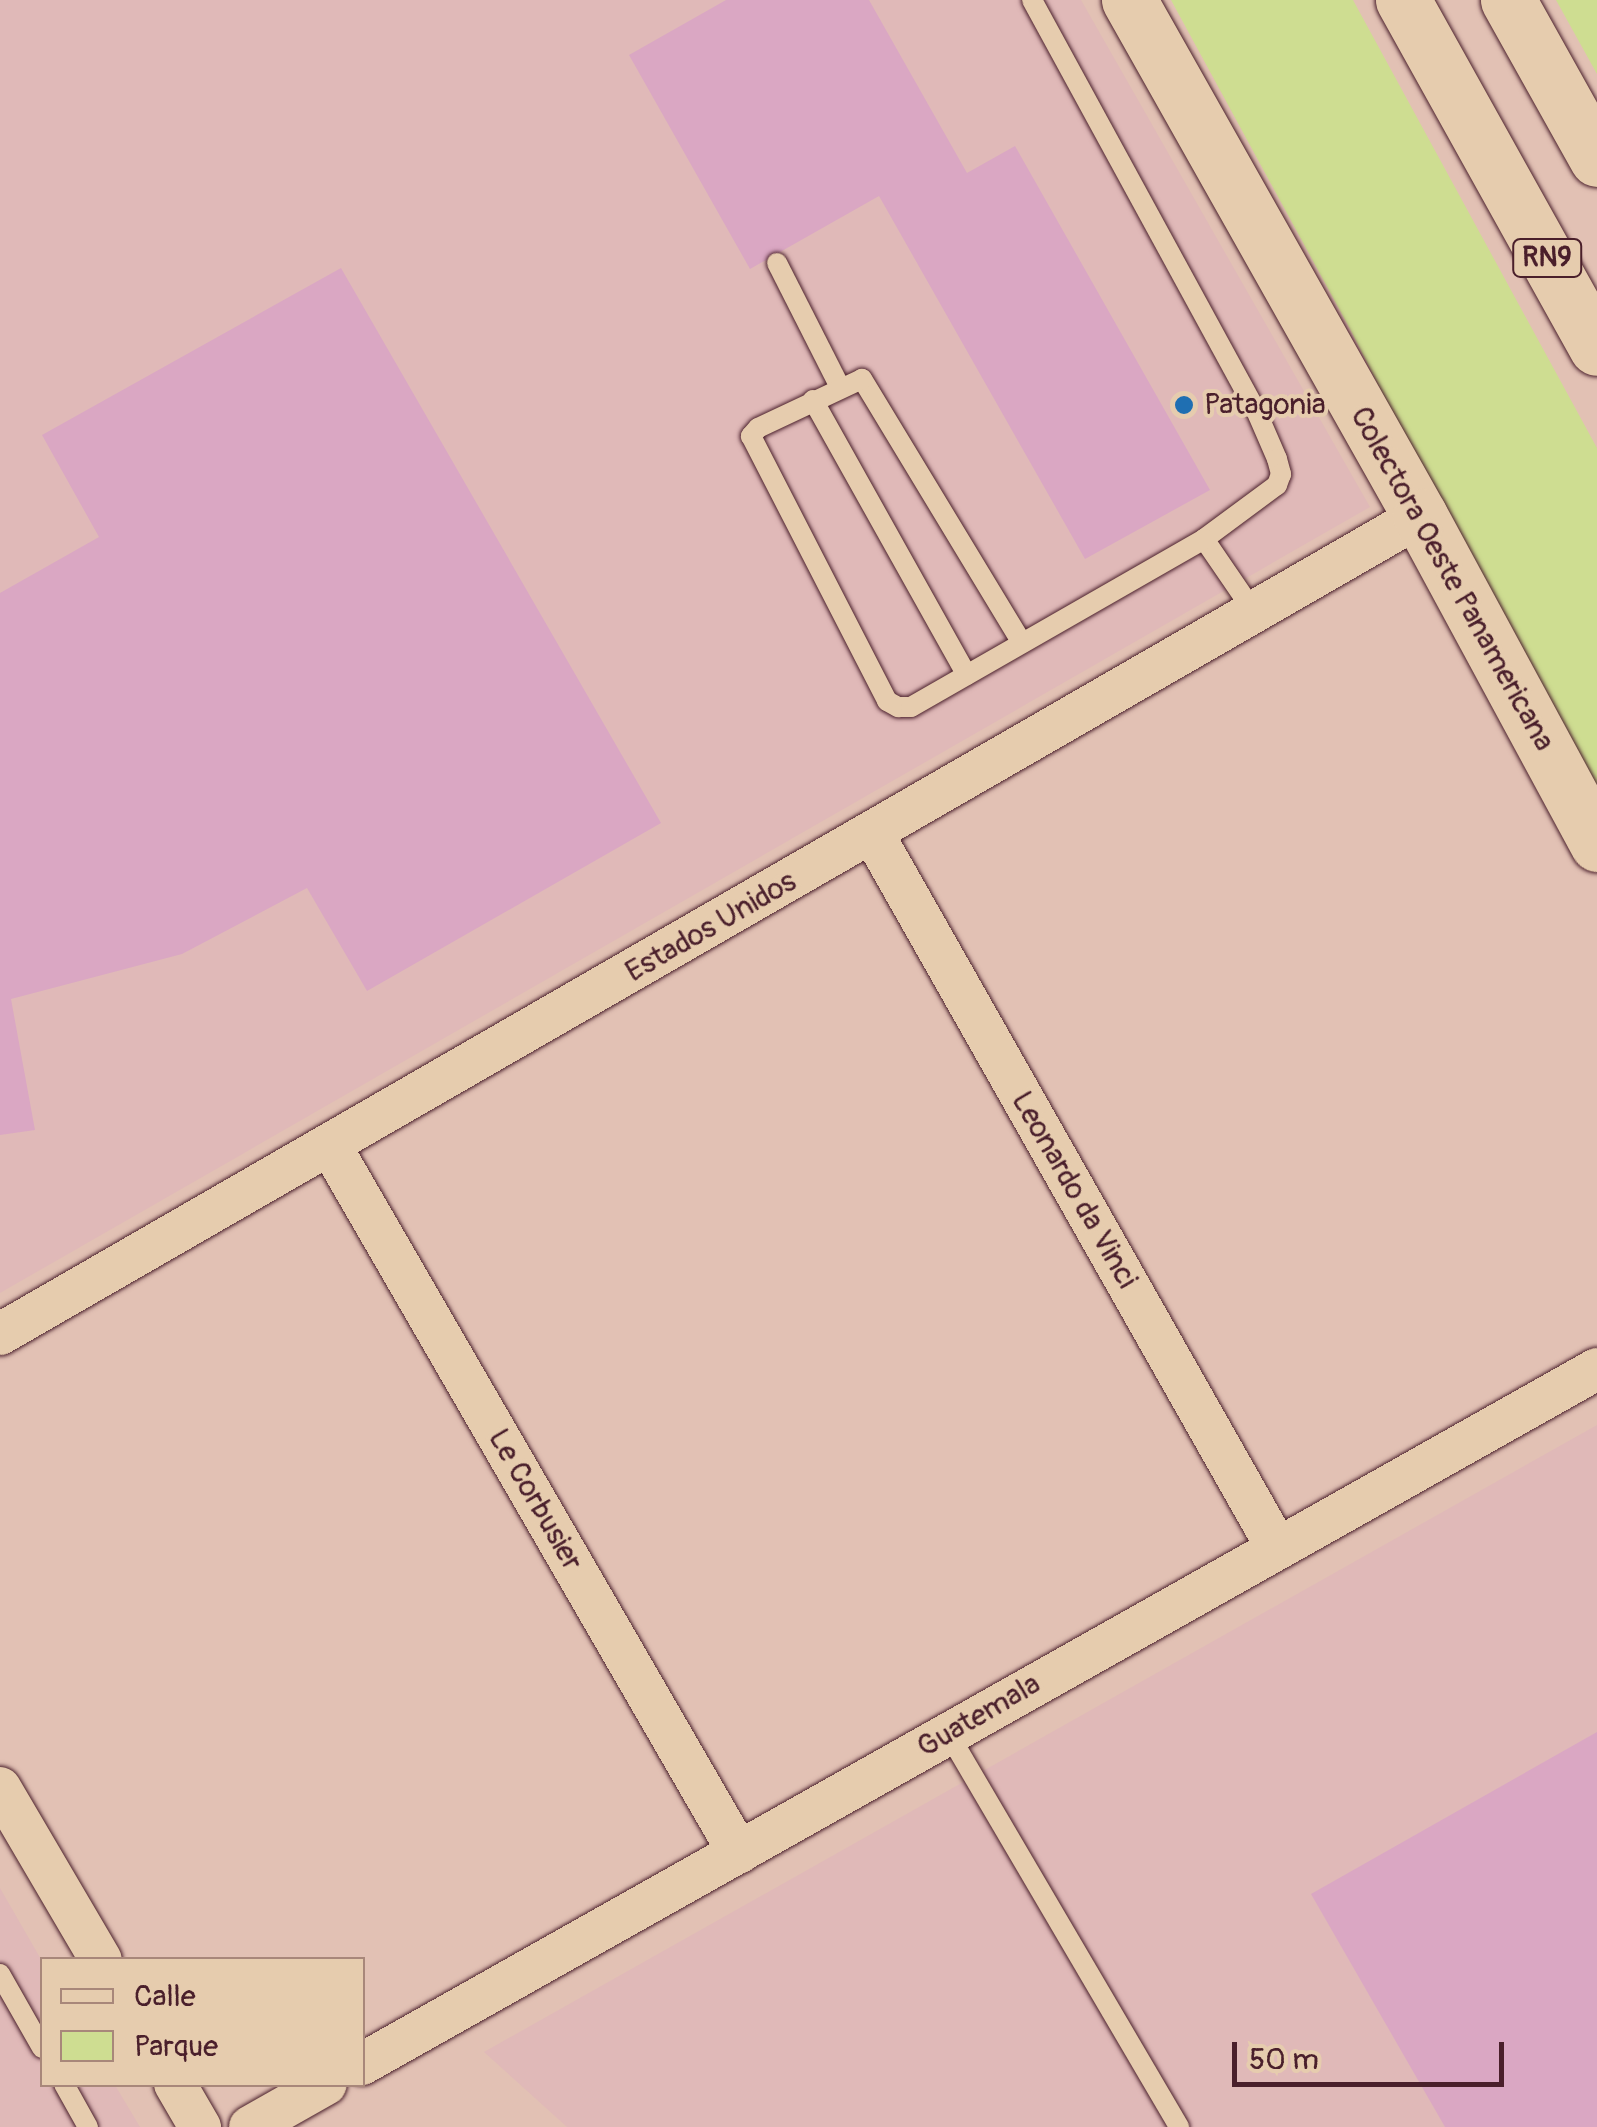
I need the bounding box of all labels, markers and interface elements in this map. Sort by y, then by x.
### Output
road number: RN9 [1512,235,1582,281]
place label: Patagonia [1204,387,1326,423]
marker: Patagonia [1173,394,1195,416]
street label: Colectora Oeste Panamericana [1342,401,1562,757]
street label: Estados Unidos [619,864,803,990]
street label: Leonardo da Vinci [1003,1085,1145,1295]
street label: Le Corbusier [480,1423,590,1577]
street label: Guatemala [911,1666,1047,1766]
legend [40,1957,365,2087]
text: Calle [134,1978,196,2015]
scale bar [1237,2022,1510,2084]
text: Parque [134,2028,218,2065]
text: 50 m [1249,2041,1319,2078]

